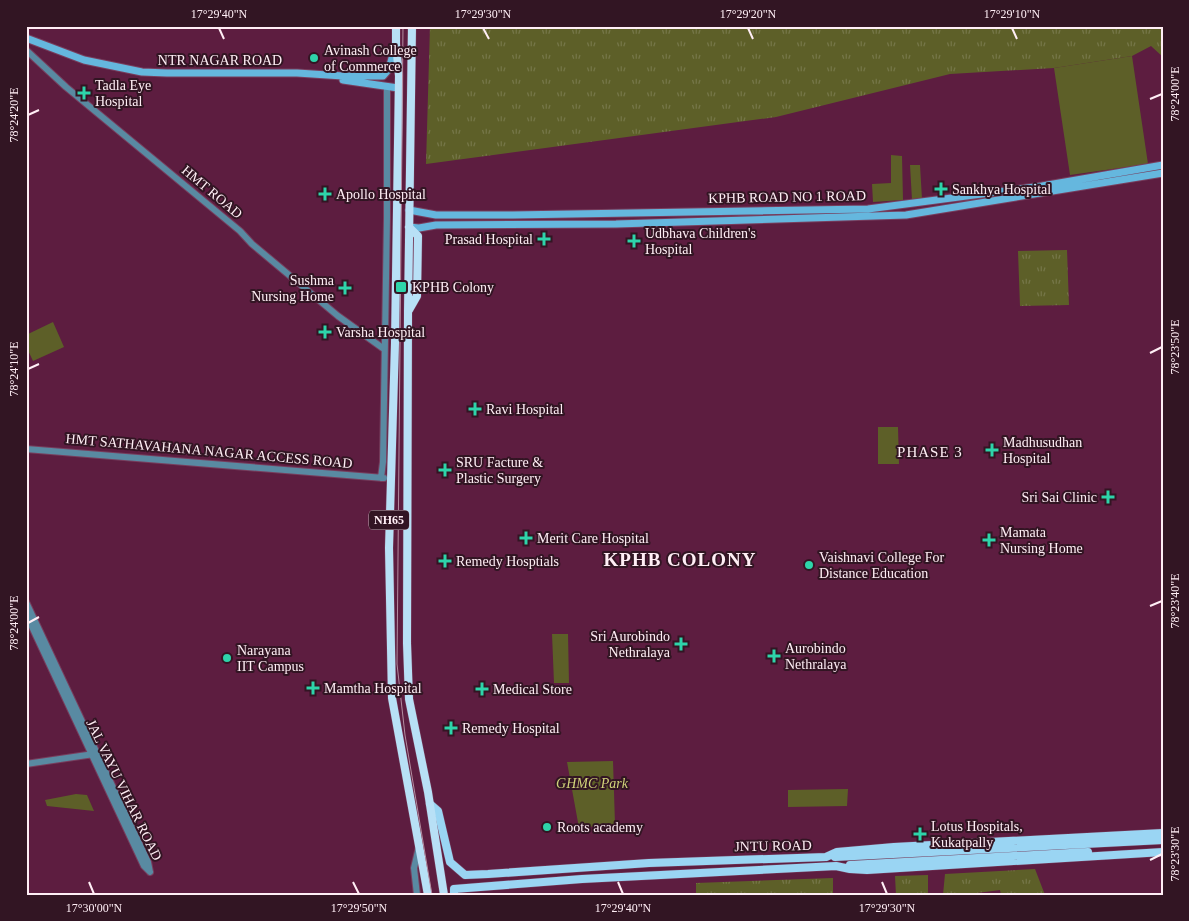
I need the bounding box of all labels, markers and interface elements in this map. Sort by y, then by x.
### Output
text: 17°29'40"N [191,7,248,21]
text: 17°29'30"N [455,7,512,21]
text: 17°29'20"N [720,7,777,21]
text: 17°29'10"N [984,7,1041,21]
place label: Avinash College of Commerce [324,43,417,74]
marker: Avinash College of Commerce [308,52,320,64]
street label: NTR NAGAR ROAD [158,53,282,68]
text: 78°24'00"E [1168,66,1182,122]
place label: Tadla Eye Hospital [95,78,151,109]
marker: Tadla Eye Hospital [77,86,91,100]
text: 78°24'20"E [7,87,21,143]
street label: HMT ROAD [179,162,245,222]
marker: Sankhya Hospital [934,182,948,196]
place label: Sankhya Hospital [952,182,1051,197]
marker: Apollo Hospital [318,187,332,201]
place label: Apollo Hospital [336,187,426,202]
street label: KPHB ROAD NO 1 ROAD [708,188,866,206]
place label: Udbhava Children's Hospital [645,226,756,257]
place label: Prasad Hospital [445,232,533,247]
marker: Prasad Hospital [537,232,551,246]
marker: Udbhava Children's Hospital [627,234,641,248]
place label: Sushma Nursing Home [251,273,335,304]
marker: KPHB Colony [394,280,408,294]
place label: KPHB Colony [412,280,494,295]
marker: Sushma Nursing Home [338,281,352,295]
text: 78°23'50"E [1168,319,1182,375]
marker: Varsha Hospital [318,325,332,339]
place label: Varsha Hospital [336,325,425,340]
text: 78°24'10"E [7,341,21,397]
marker: Ravi Hospital [468,402,482,416]
place label: Ravi Hospital [486,402,563,417]
street label: HMT SATHAVAHANA NAGAR ACCESS ROAD [65,431,353,471]
place label: Madhusudhan Hospital [1003,435,1082,466]
marker: Madhusudhan Hospital [985,443,999,457]
district label: PHASE 3 [897,444,963,460]
place label: SRU Facture & Plastic Surgery [456,455,543,486]
marker: SRU Facture & Plastic Surgery [438,463,452,477]
place label: Sri Sai Clinic [1022,490,1097,505]
marker: Sri Sai Clinic [1101,490,1115,504]
road number: NH65 [369,510,409,530]
place label: Mamata Nursing Home [1000,525,1083,556]
marker: Merit Care Hospital [519,531,533,545]
place label: Merit Care Hospital [537,531,649,546]
marker: Mamata Nursing Home [982,533,996,547]
district label: KPHB COLONY [604,549,756,570]
place label: Vaishnavi College For Distance Education [819,550,945,581]
marker: Remedy Hosptials [438,554,452,568]
place label: Remedy Hosptials [456,554,559,569]
marker: Vaishnavi College For Distance Education [803,559,815,571]
text: 78°23'40"E [1168,573,1182,629]
text: 78°24'00"E [7,595,21,651]
place label: Sri Aurobindo Nethralaya [590,629,671,660]
marker: Sri Aurobindo Nethralaya [674,637,688,651]
place label: Aurobindo Nethralaya [785,641,847,672]
place label: Narayana IIT Campus [237,643,304,674]
marker: Aurobindo Nethralaya [767,649,781,663]
marker: Narayana IIT Campus [221,652,233,664]
marker: Mamtha Hospital [306,681,320,695]
place label: Mamtha Hospital [324,681,422,696]
marker: Medical Store [475,682,489,696]
place label: Medical Store [493,682,572,697]
street label: JAL VAYU VIHAR ROAD [83,717,165,863]
marker: Remedy Hospital [444,721,458,735]
place label: Remedy Hospital [462,721,560,736]
park label: GHMC Park [556,776,629,791]
place label: Lotus Hospitals, Kukatpally [931,819,1023,850]
place label: Roots academy [557,820,643,835]
marker: Roots academy [541,821,553,833]
text: 78°23'30"E [1168,826,1182,882]
marker: Lotus Hospitals, Kukatpally [913,827,927,841]
street label: JNTU ROAD [734,838,812,854]
text: 17°30'00"N [66,901,123,915]
text: 17°29'50"N [331,901,388,915]
text: 17°29'40"N [595,901,652,915]
text: 17°29'30"N [859,901,916,915]

